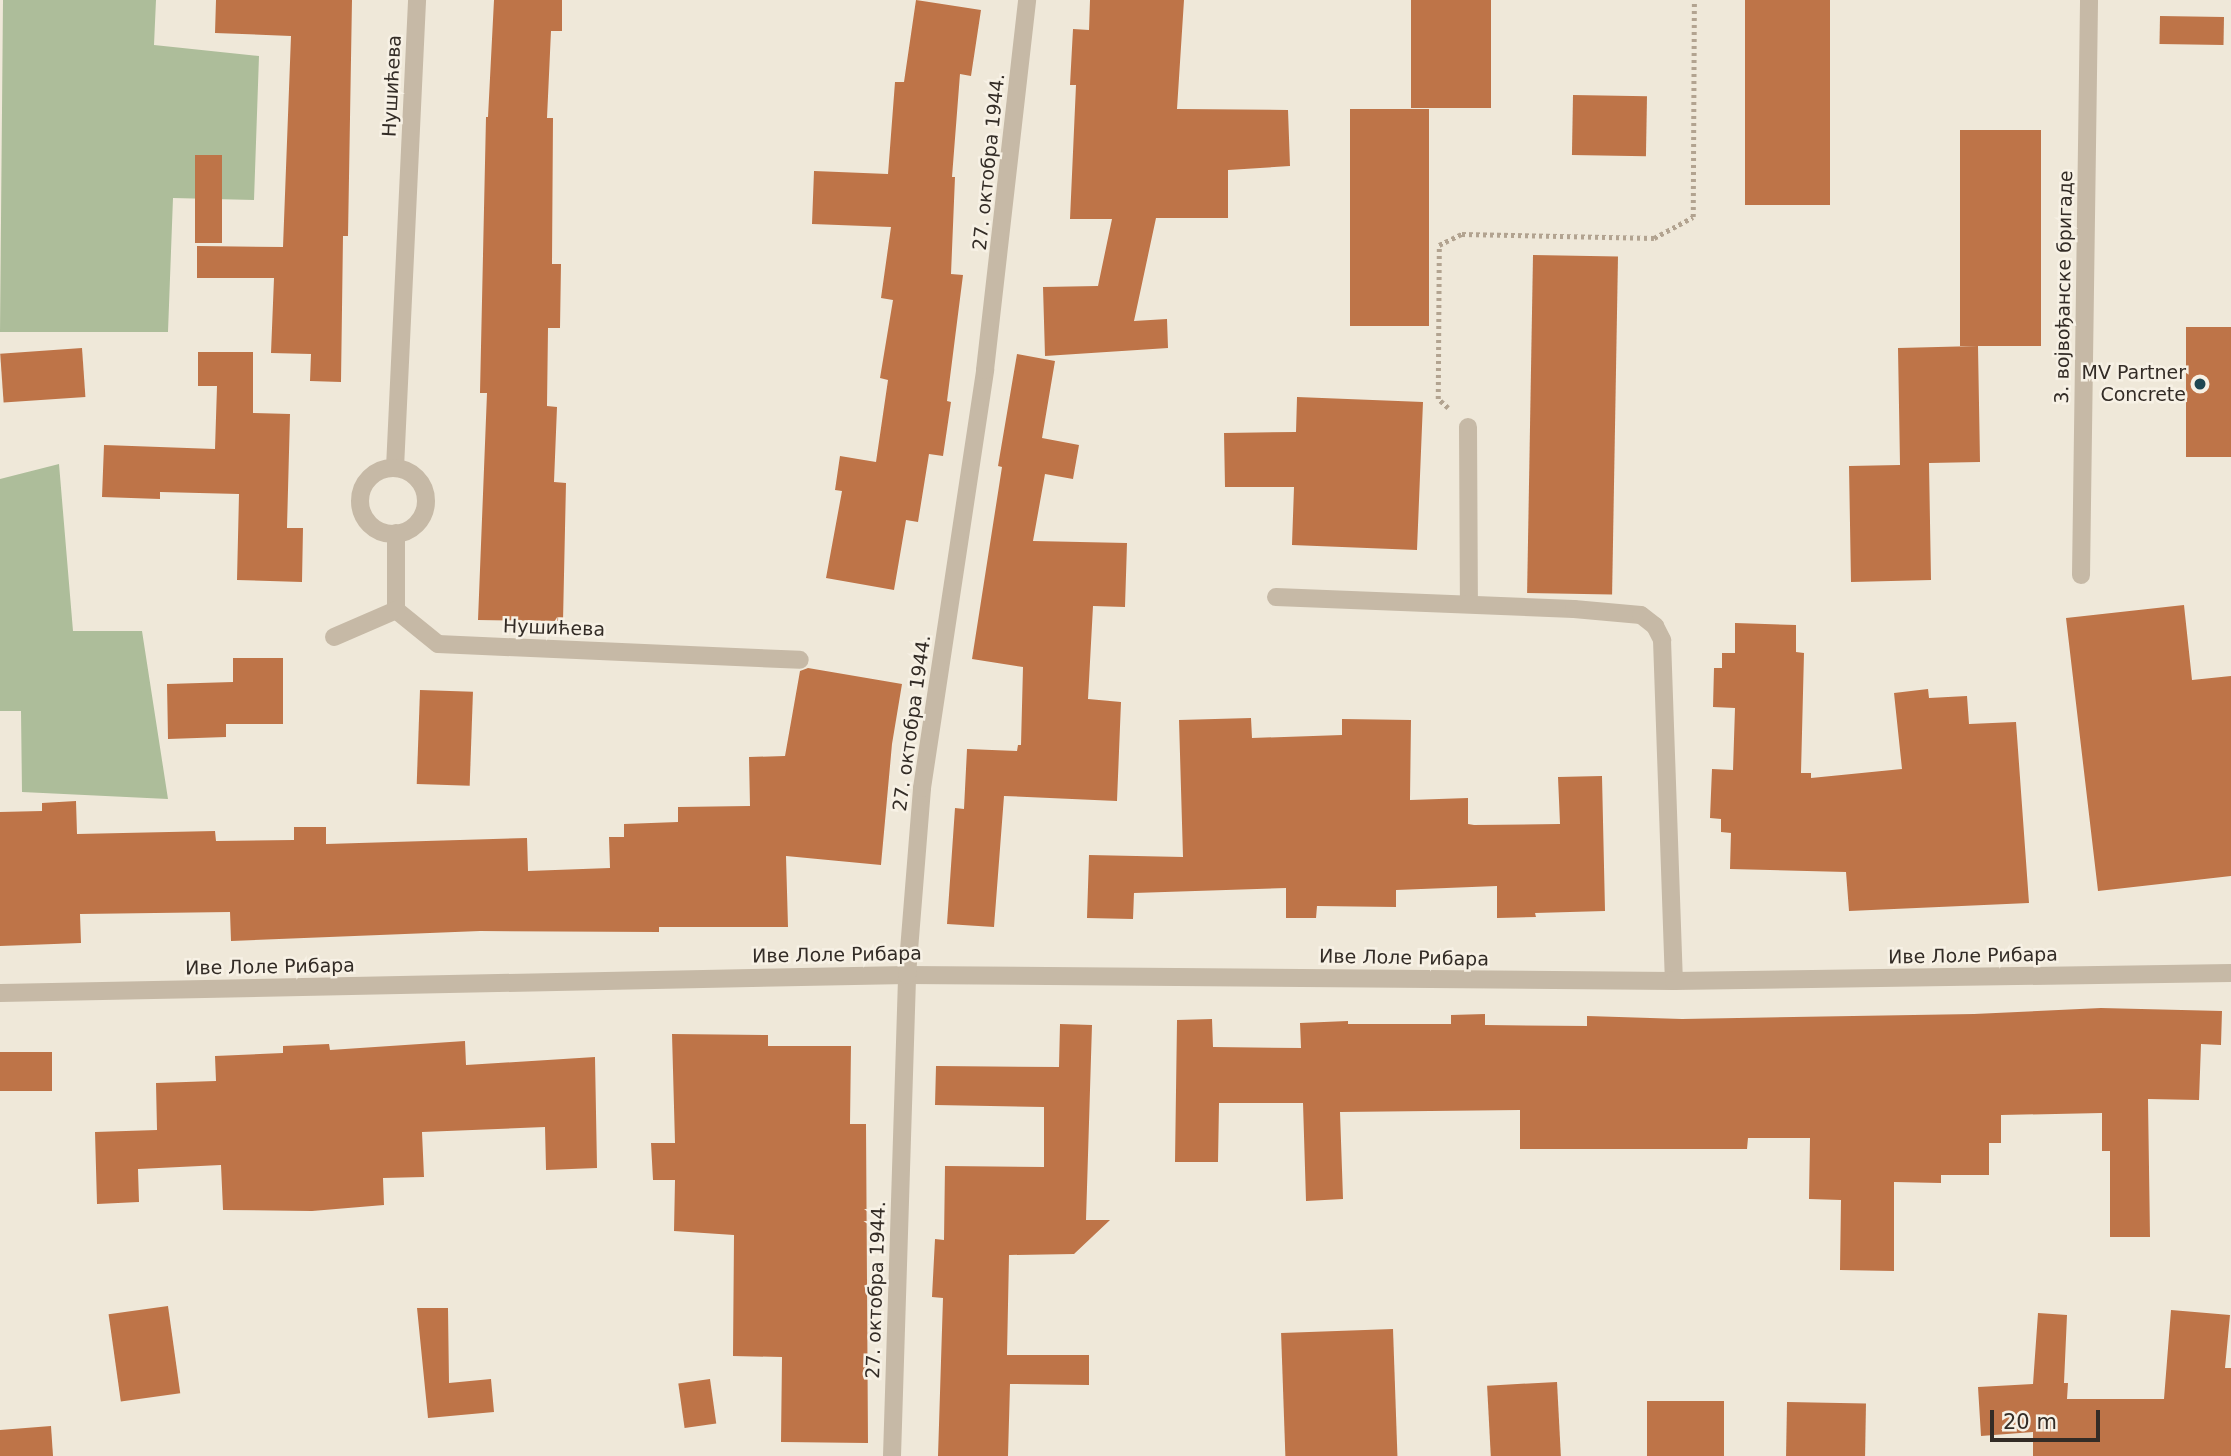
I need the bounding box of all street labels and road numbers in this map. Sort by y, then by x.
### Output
street label: Нушићева [378,34,406,138]
street label: 27. октобра 1944. [968,72,1010,252]
street label: 3. војвођанске бригаде [2051,170,2077,404]
street label: Нушићева [503,615,605,641]
street label: 27. октобра 1944. [888,633,936,813]
street label: Иве Лоле Рибара [752,942,922,968]
street label: Иве Лоле Рибара [1888,943,2058,969]
street label: Иве Лоле Рибара [1319,945,1489,971]
street label: Иве Лоле Рибара [185,954,355,980]
street label: 27. октобра 1944. [862,1201,890,1379]

